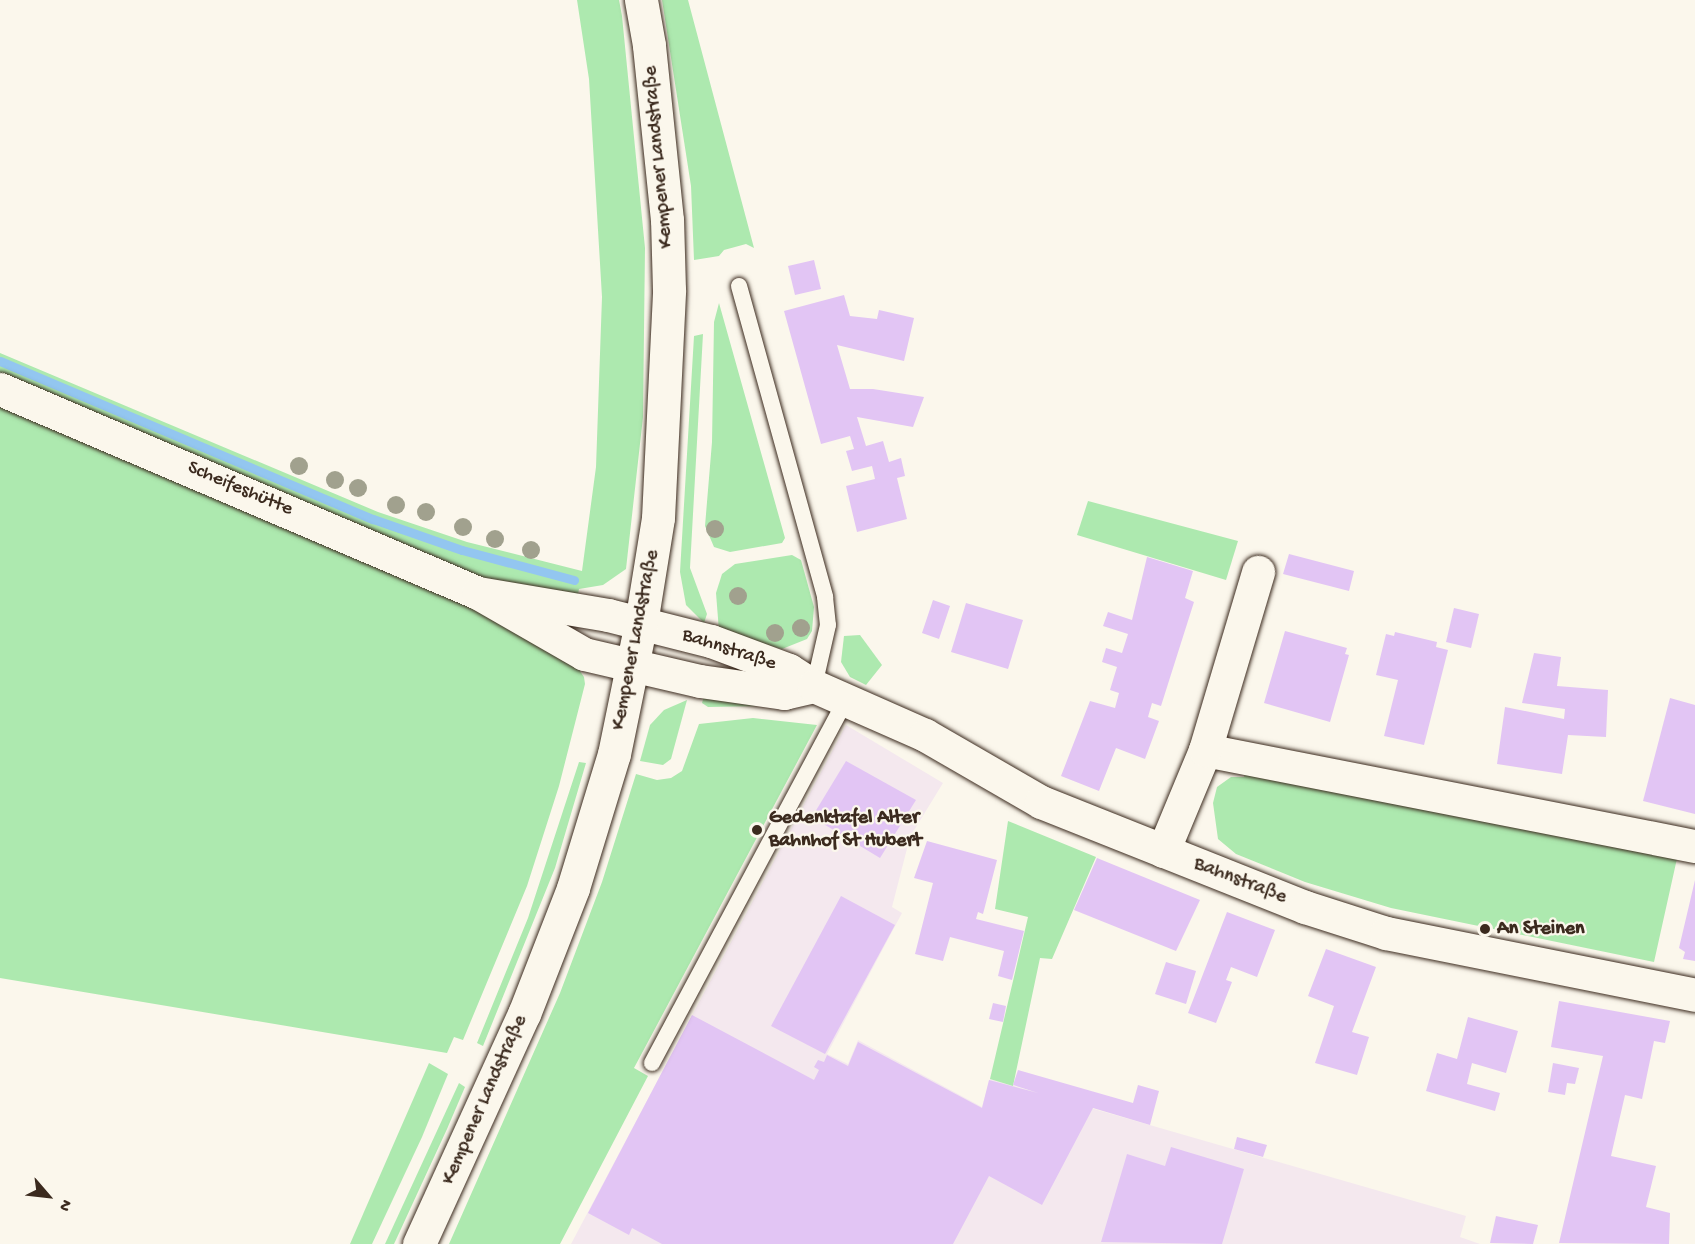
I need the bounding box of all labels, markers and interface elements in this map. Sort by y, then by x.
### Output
street label: Kempener Landstraße [639,65,679,249]
street label: Scheifeshütte [184,456,296,522]
street label: Kempener Landstraße [607,548,665,732]
street label: Bahnstraße [679,623,779,677]
place label: Gedenktafel Alter Bahnhof St Hubert [769,807,922,854]
marker: Gedenktafel Alter Bahnhof St Hubert [750,823,764,837]
street label: Bahnstraße [1190,852,1290,910]
place label: An Steinen [1497,917,1584,941]
marker: An Steinen [1478,922,1492,936]
street label: Kempener Landstraße [437,1011,533,1189]
north arrow [18,1166,78,1226]
text: N [53,1196,75,1214]

